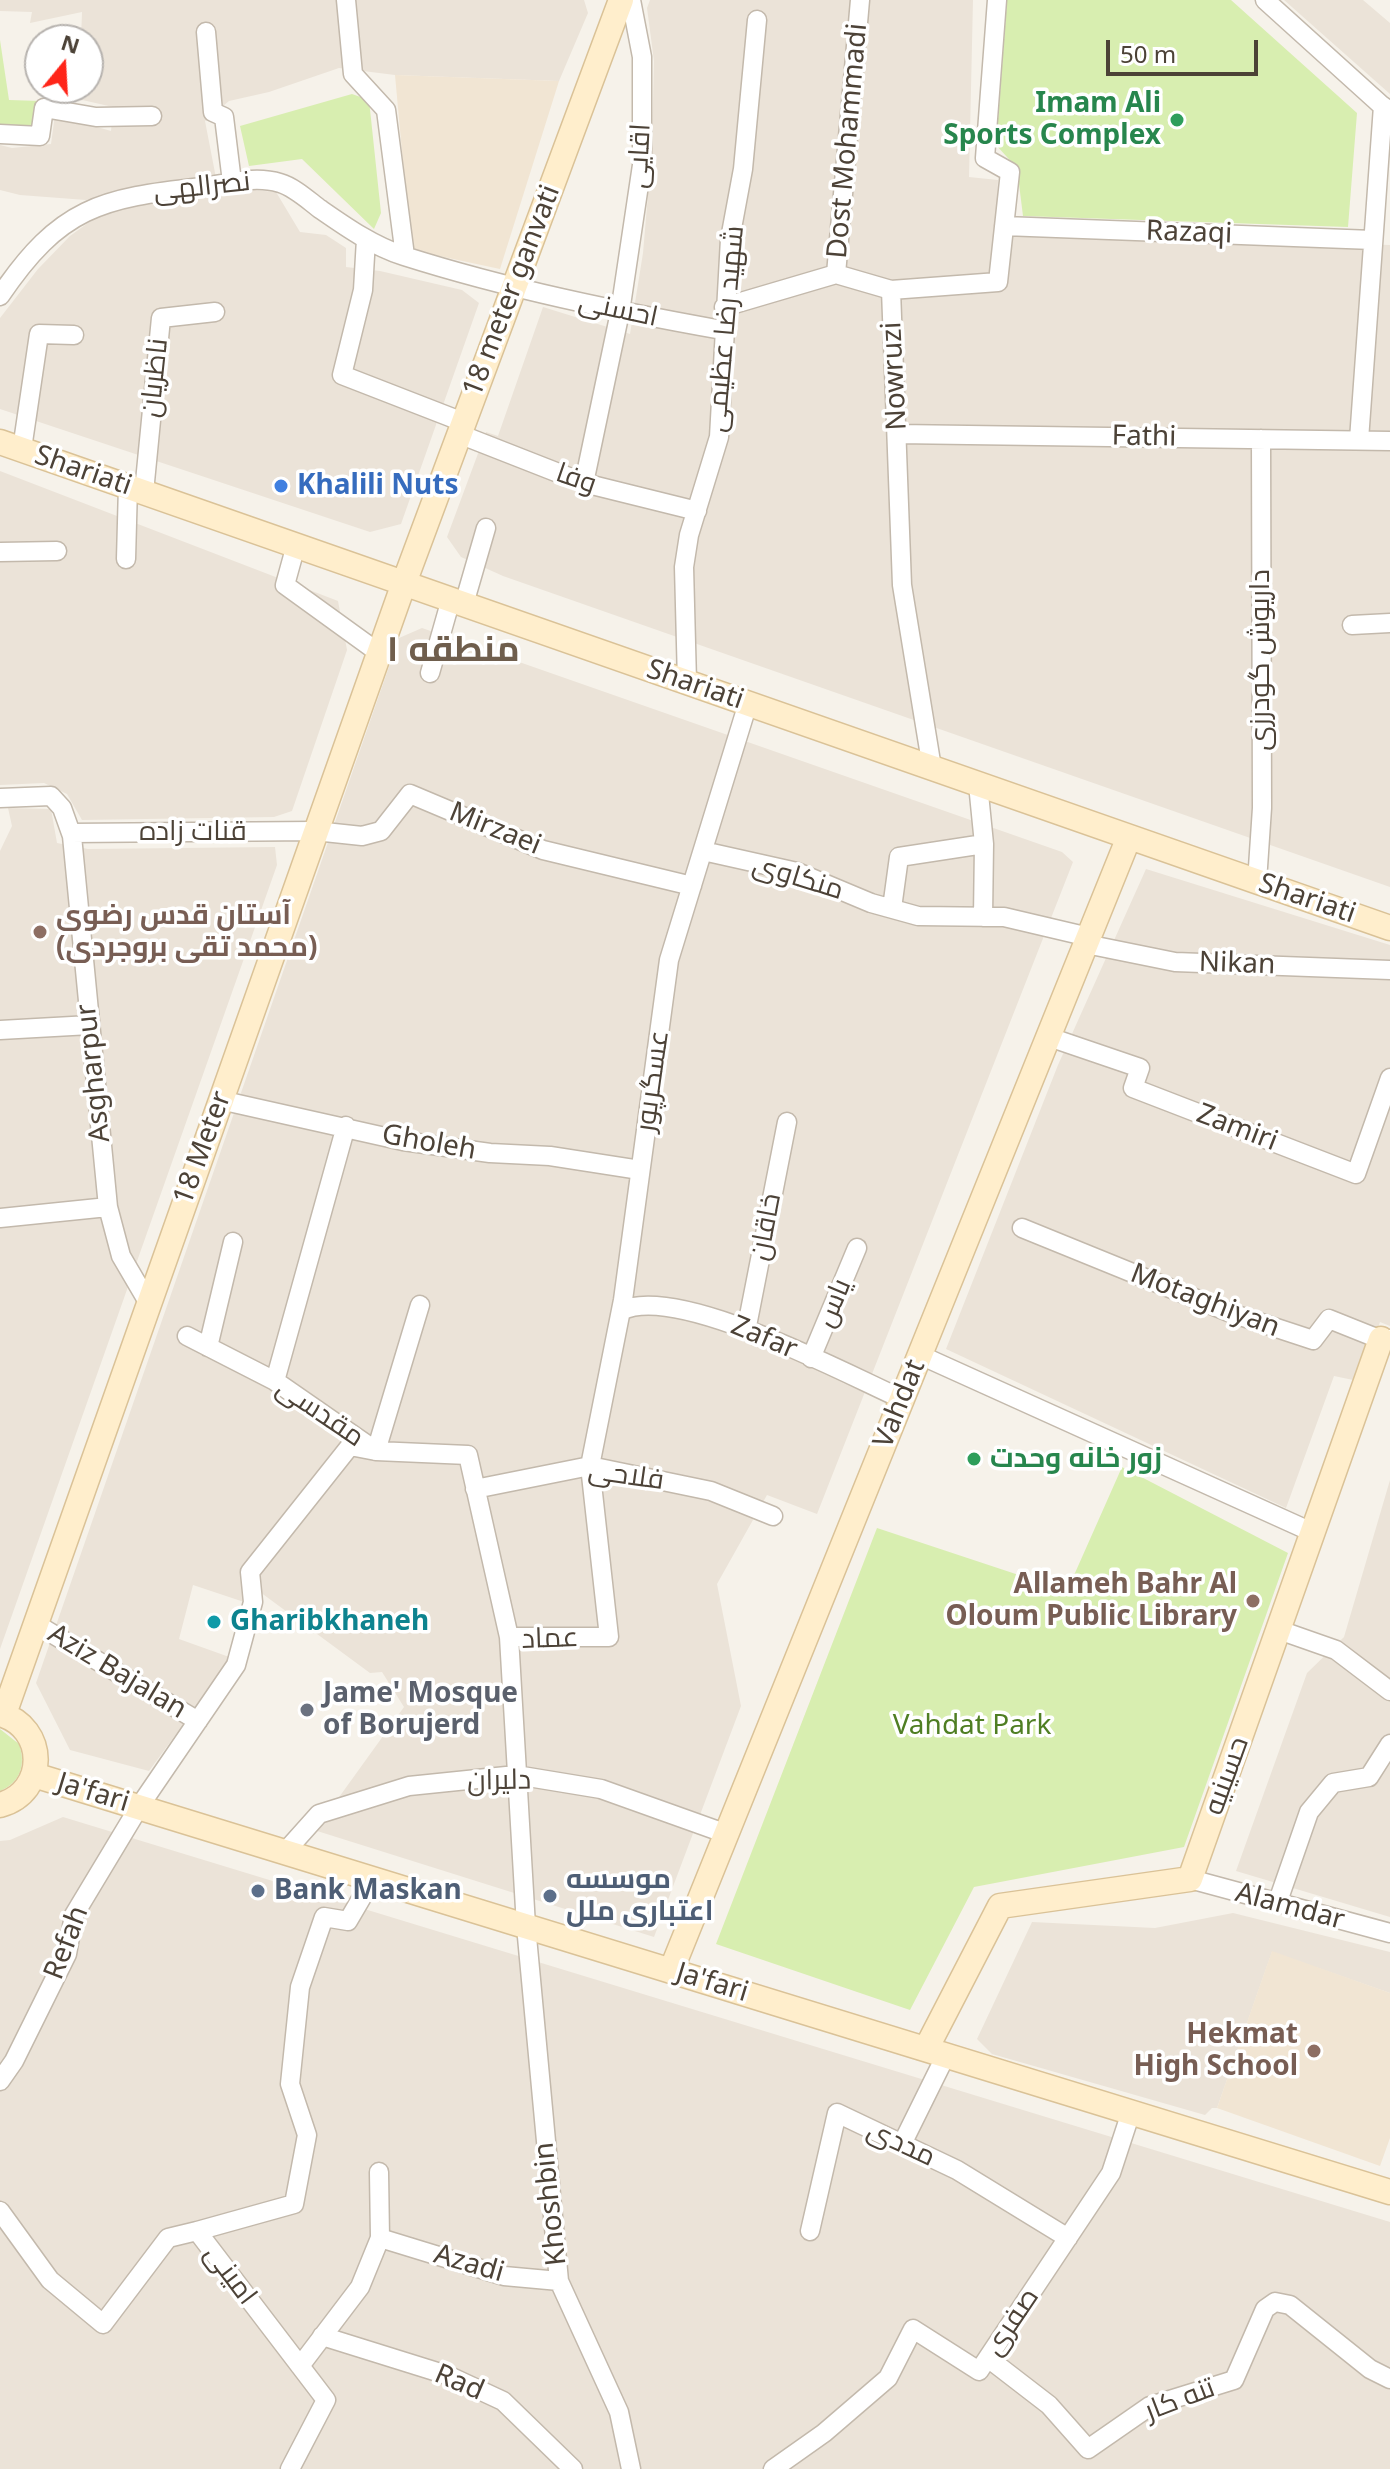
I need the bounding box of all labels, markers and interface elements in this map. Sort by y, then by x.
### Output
street label: Dost Mohammadi [821,22,875,260]
north arrow [24,24,104,104]
scale bar [1110,24,1262,74]
text: N [58,26,84,60]
text: 50 m [1120,37,1176,70]
place label: Imam Ali Sports Complex [943,87,1161,153]
marker: Imam Ali Sports Complex [1168,111,1186,129]
street label: اقایی [622,123,658,189]
street label: نصرالهی [152,165,252,209]
street label: 18 meter ganvati [456,181,568,401]
street label: Razaqi [1145,215,1233,251]
street label: شهید رضا عظیمی [700,224,752,434]
street label: احسنی [575,285,661,335]
street label: Nowruzi [875,321,915,431]
street label: ناظریان [134,337,176,419]
street label: Fathi [1111,420,1177,454]
street label: Shariati [30,439,136,503]
street label: وفا [551,457,601,501]
place label: Khalili Nuts [297,469,458,503]
marker: Khalili Nuts [272,477,290,495]
street label: داریوش گودرزی [1244,569,1278,751]
district label: منطقه ۱ [386,629,520,673]
street label: Shariati [642,653,748,717]
street label: Mirzaei [444,795,546,863]
street label: قنات زاده [139,815,247,849]
street label: منکاوی [749,848,847,908]
street label: Shariati [1254,867,1360,931]
place label: آستان قدس رضوی (محمد تقی بروجردی) [56,899,317,965]
marker: آستان قدس رضوی (محمد تقی بروجردی) [31,923,49,941]
street label: Nikan [1198,946,1276,982]
street label: Asgharpur [70,1002,118,1144]
street label: عسگرپور [629,1028,677,1134]
street label: 18 Meter [167,1087,239,1209]
street label: Zamiri [1192,1097,1282,1159]
street label: Gholeh [379,1118,479,1168]
street label: خاقان [743,1191,789,1263]
street label: Motaghiyan [1126,1257,1284,1345]
street label: یاس [809,1274,859,1332]
street label: Zafar [726,1309,802,1367]
street label: Vahdat [867,1355,933,1453]
street label: مقدسی [270,1371,370,1455]
place label: زور خانه وحدت [990,1442,1162,1476]
marker: زور خانه وحدت [965,1450,983,1468]
street label: فلاحی [586,1454,666,1498]
place label: Allameh Bahr Al Oloum Public Library [946,1568,1237,1634]
marker: Allameh Bahr Al Oloum Public Library [1244,1592,1262,1610]
place label: Gharibkhaneh [230,1605,429,1639]
marker: Gharibkhaneh [205,1613,223,1631]
street label: Aziz Bajalan [42,1617,192,1727]
street label: عماد [521,1621,579,1657]
place label: Jame' Mosque of Borujerd [323,1677,518,1743]
marker: Jame' Mosque of Borujerd [298,1701,316,1719]
park label: Vahdat Park [893,1709,1051,1743]
street label: حسینیه [1197,1732,1257,1820]
street label: دلیران [467,1764,531,1798]
street label: Ja'fari [53,1766,133,1820]
place label: موسسه اعتباری ملل [566,1863,714,1929]
place label: Bank Maskan [274,1874,462,1908]
street label: Alamdar [1232,1876,1348,1938]
marker: Bank Maskan [249,1882,267,1900]
marker: موسسه اعتباری ملل [541,1887,559,1905]
street label: Refah [38,1902,96,1984]
street label: Ja'fari [672,1956,752,2010]
place label: Hekmat High School [1134,2018,1298,2084]
marker: Hekmat High School [1305,2042,1323,2060]
street label: مددی [861,2114,941,2174]
street label: Khoshbin [528,2141,574,2267]
street label: امینی [197,2238,263,2312]
street label: Azadi [430,2238,508,2290]
street label: صفری [977,2282,1047,2362]
street label: Rad [429,2358,489,2408]
street label: تنه کار [1140,2371,1220,2429]

